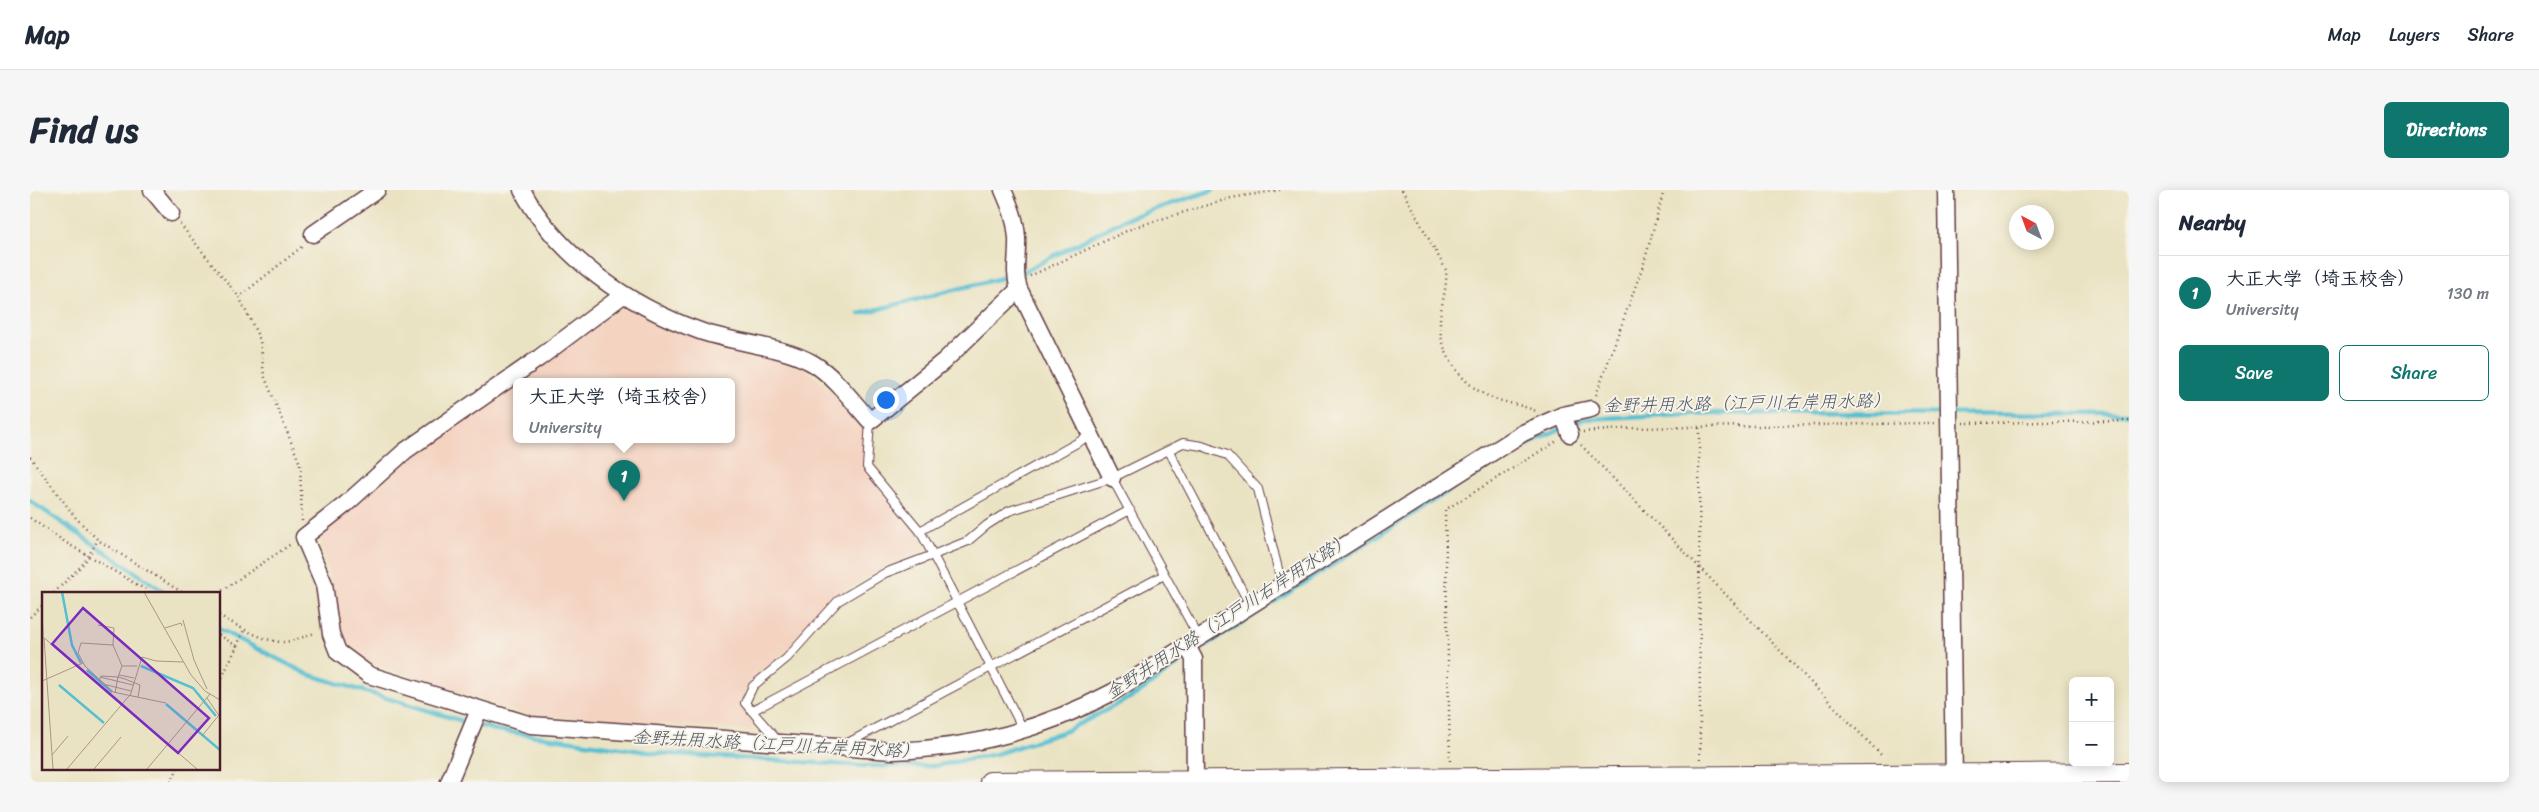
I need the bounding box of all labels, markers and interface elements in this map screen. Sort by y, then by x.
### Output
text: Map [25,14,69,56]
text: Map [2328,19,2361,51]
text: Layers [2389,19,2440,51]
text: Share [2468,19,2514,51]
text: Find us [30,99,138,161]
button: Directions [2384,102,2509,158]
text: Nearby [2179,204,2245,242]
north arrow [2009,205,2054,250]
text: 大正大学（埼玉校舎） [2226,262,2416,295]
text: 1 [2192,279,2198,308]
text: 130 m [2447,279,2489,308]
text: University [2226,295,2299,324]
button: Save [2179,345,2329,401]
button: Share [2339,345,2489,401]
popup [513,378,735,443]
text: 大正大学（埼玉校舎） [529,380,719,413]
water label: 金野井用水路（江戸川右岸用水路） [1603,384,1891,422]
your location [873,387,899,413]
text: University [529,413,602,442]
pin: 1 [608,460,640,501]
water label: 金野井用水路（江戸川右岸用水路） [1099,524,1357,708]
inset map [42,592,220,770]
map controls [2069,677,2114,767]
button: + [2069,677,2114,722]
water label: 金野井用水路（江戸川右岸用水路） [631,720,921,768]
button: − [2069,722,2114,767]

